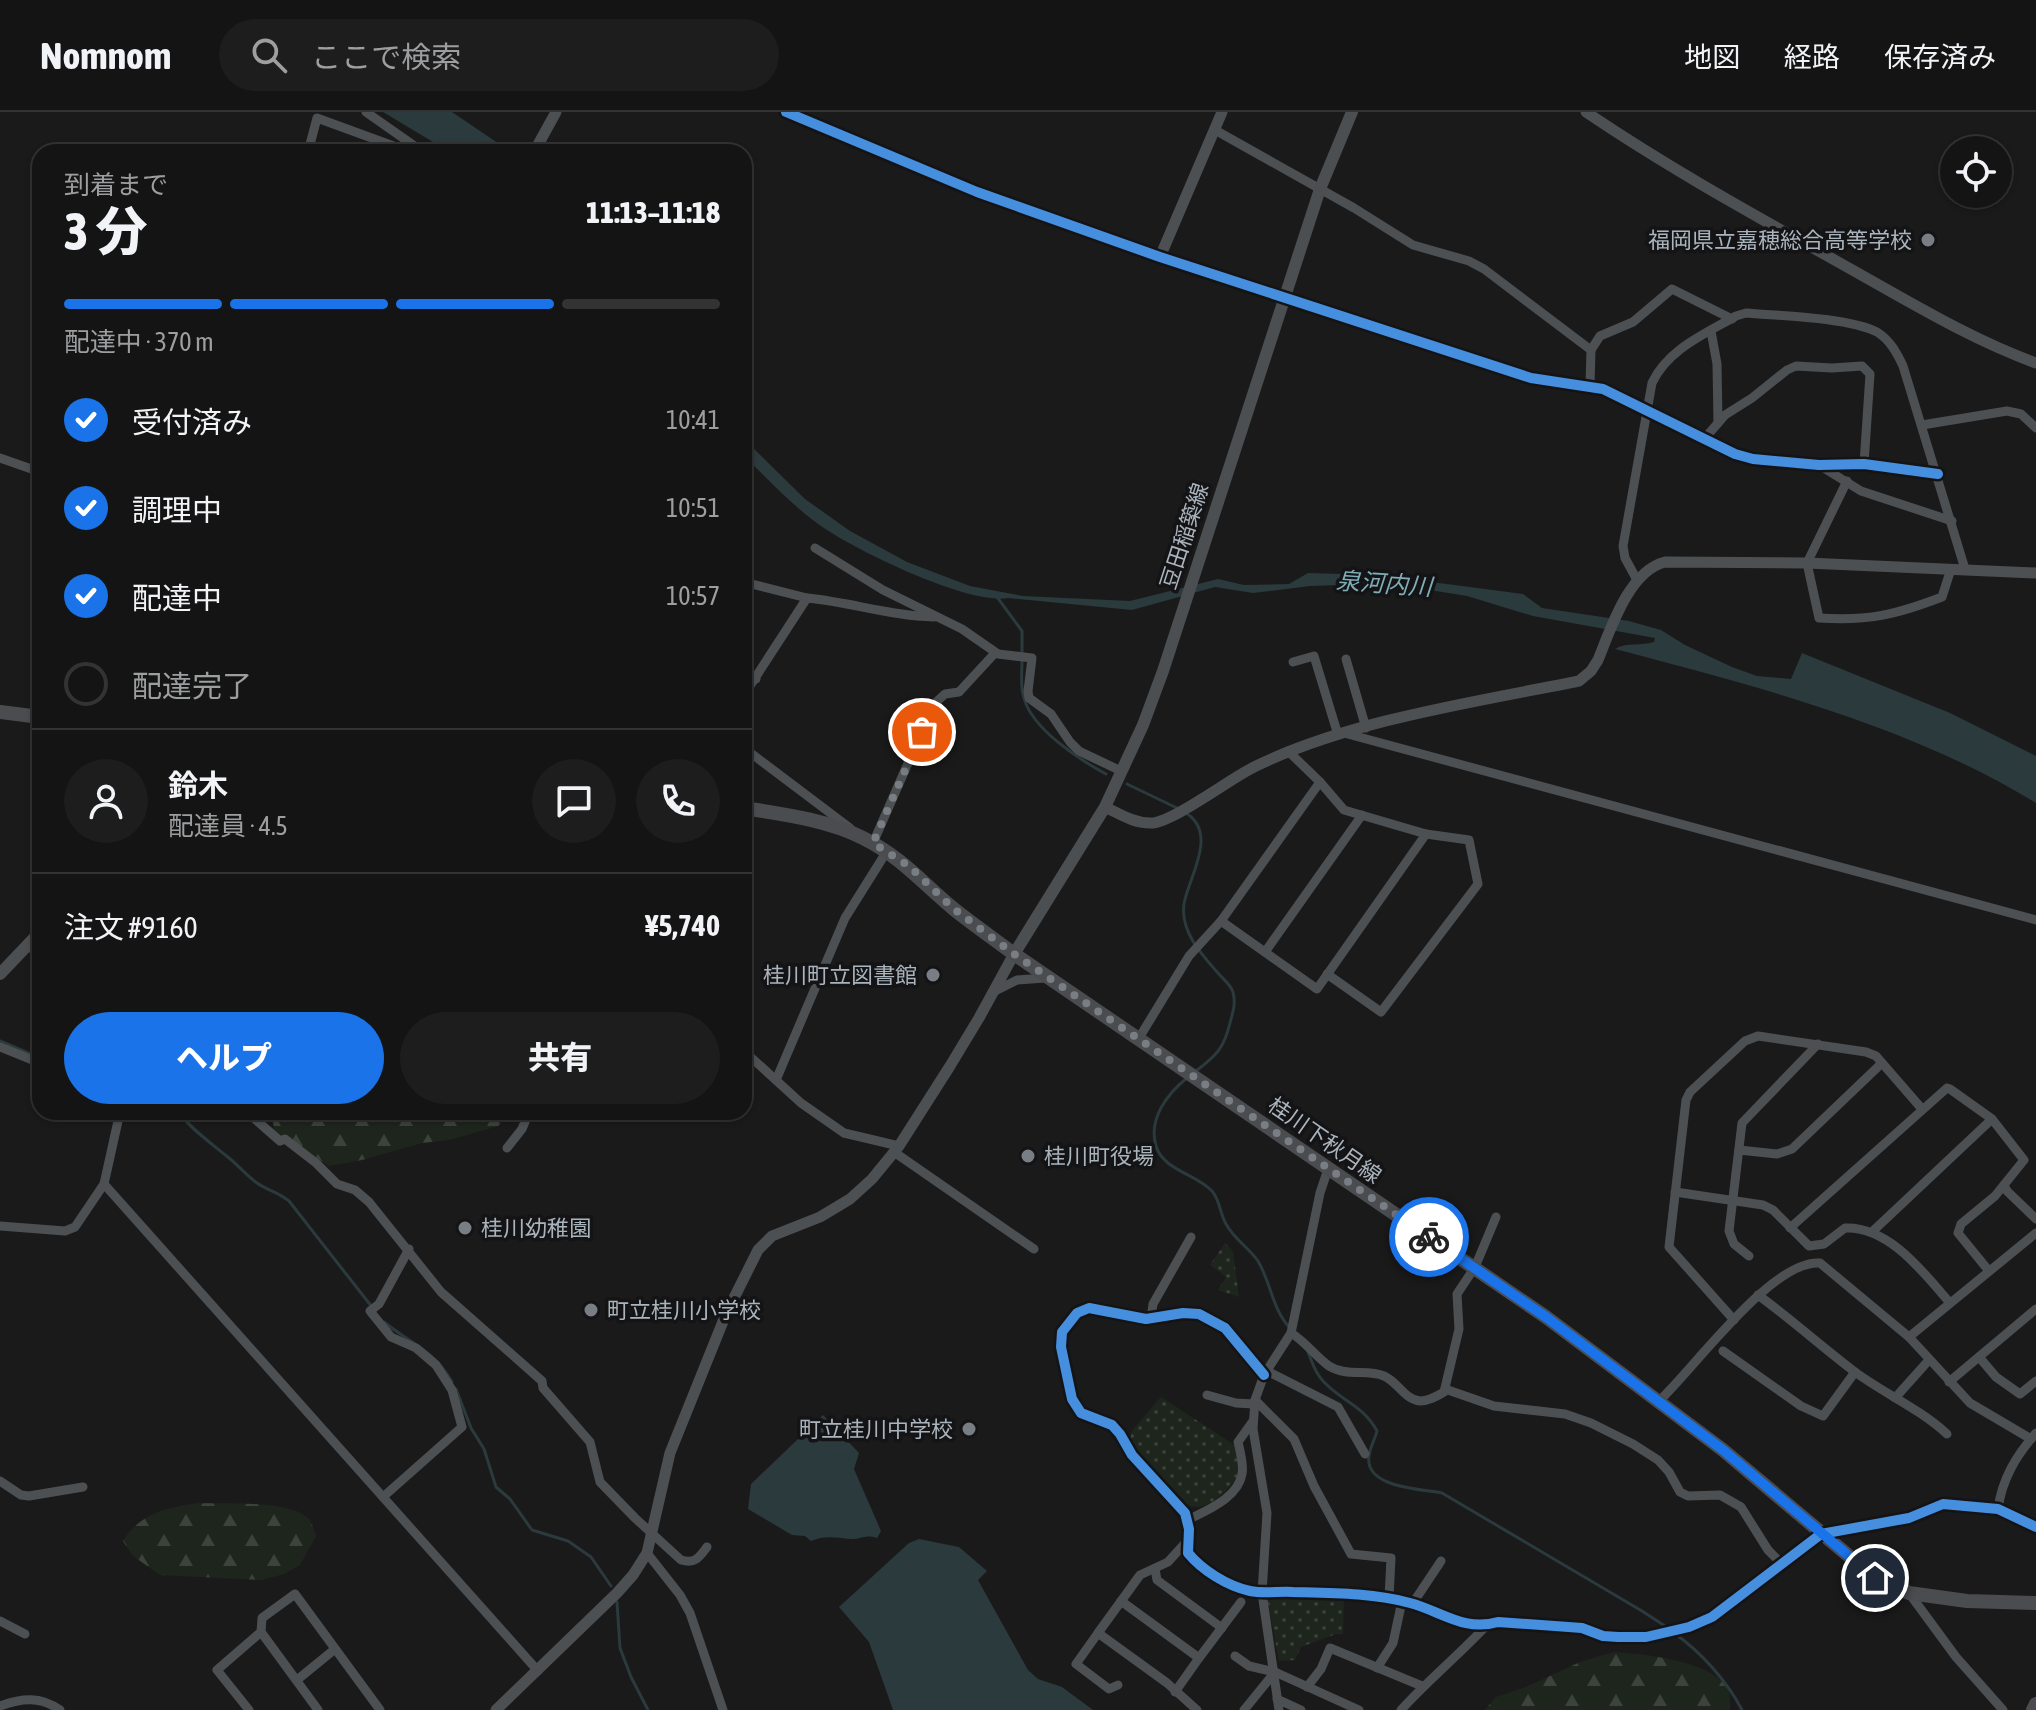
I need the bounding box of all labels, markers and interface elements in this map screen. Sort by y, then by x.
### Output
search box [219,19,779,91]
icon: search [247,33,291,77]
text: Nomnom [40,34,171,77]
text: ここで検索 [311,40,461,74]
text: 地図 [1684,41,1740,73]
text: 経路 [1784,41,1840,73]
text: 保存済み [1884,41,1996,73]
map controls [1940,136,2012,208]
button: locate [1940,136,2012,208]
text: 到着まで [64,170,168,200]
text: 11:13–11:18 [586,195,720,229]
text: 3 分 [64,201,148,261]
place label: 福岡県立嘉穂総合高等学校 [1648,227,1912,253]
marker: 福岡県立嘉穂総合高等学校 [1919,231,1937,249]
text: 配達中 · 370 m [64,327,214,357]
icon: check [64,398,108,442]
text: 受付済み [132,405,252,439]
text: 10:41 [666,405,720,435]
street label: 豆田稲築線 [1155,480,1213,592]
icon: check [64,486,108,530]
text: 調理中 [132,493,222,527]
text: 10:51 [666,493,720,523]
water label: 泉河内川 [1335,567,1436,601]
icon: check [64,574,108,618]
text: 配達中 [132,581,222,615]
text: 10:57 [666,581,720,611]
text: 配達完了 [132,669,252,703]
pin [888,698,956,766]
icon: bag [900,710,944,754]
button: person [64,759,148,843]
button: chat [532,759,616,843]
button: phone [636,759,720,843]
text: 鈴木 [168,768,228,802]
text: 配達員 · 4.5 [168,811,288,841]
text: ¥5,740 [645,908,720,942]
text: 注文 #9160 [64,910,198,944]
place label: 桂川町立図書館 [763,962,917,988]
marker: 桂川町立図書館 [924,966,942,984]
button: ヘルプ [64,1012,384,1104]
button: 共有 [400,1012,720,1104]
street label: 桂川下秋月線 [1263,1091,1387,1189]
place label: 桂川町役場 [1044,1143,1154,1169]
marker: 桂川町役場 [1019,1147,1037,1165]
courier [1389,1197,1469,1277]
place label: 桂川幼稚園 [481,1215,591,1241]
icon: bike [1407,1215,1451,1259]
marker: 桂川幼稚園 [456,1219,474,1237]
place label: 町立桂川小学校 [607,1297,761,1323]
marker: 町立桂川小学校 [582,1301,600,1319]
place label: 町立桂川中学校 [799,1416,953,1442]
marker: 町立桂川中学校 [960,1420,978,1438]
pin [1841,1544,1909,1612]
icon: home [1853,1556,1897,1600]

